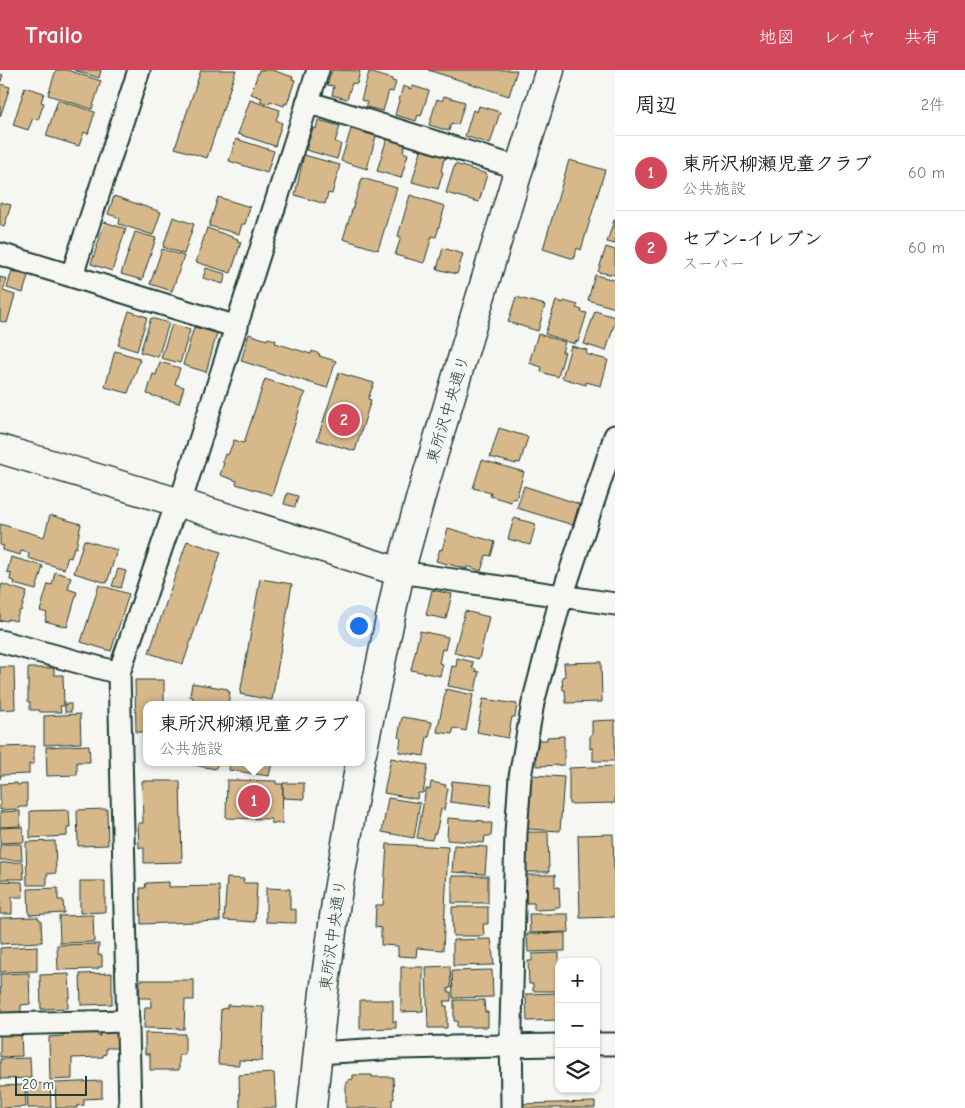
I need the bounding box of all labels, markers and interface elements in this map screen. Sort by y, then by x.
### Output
text: Trailo [25,21,83,49]
text: 地図 [759,27,795,48]
text: レイヤ [823,27,876,48]
text: 共有 [904,27,940,48]
text: 周辺 [635,93,677,117]
text: 2件 [921,96,945,114]
text: 東所沢柳瀬児童クラブ [682,153,872,175]
text: 1 [648,164,654,182]
text: 60 m [908,164,945,182]
text: 公共施設 [682,180,746,198]
text: セブン-イレブン [682,228,823,250]
text: 2 [647,239,655,257]
text: 60 m [908,239,945,257]
text: スーパー [682,255,745,273]
street label: 東所沢中央通り [423,353,473,465]
pin: 2 [328,401,360,439]
your location [346,613,372,639]
popup [143,701,365,766]
text: 東所沢柳瀬児童クラブ [159,713,349,735]
text: 公共施設 [159,740,223,758]
pin: 1 [238,782,270,820]
street label: 東所沢中央通り [316,878,350,992]
map controls [555,958,600,1093]
button: + [555,958,600,1003]
button: − [555,1003,600,1048]
button: layers [555,1048,600,1093]
scale bar [15,1073,88,1096]
text: 20 m [22,1076,54,1093]

